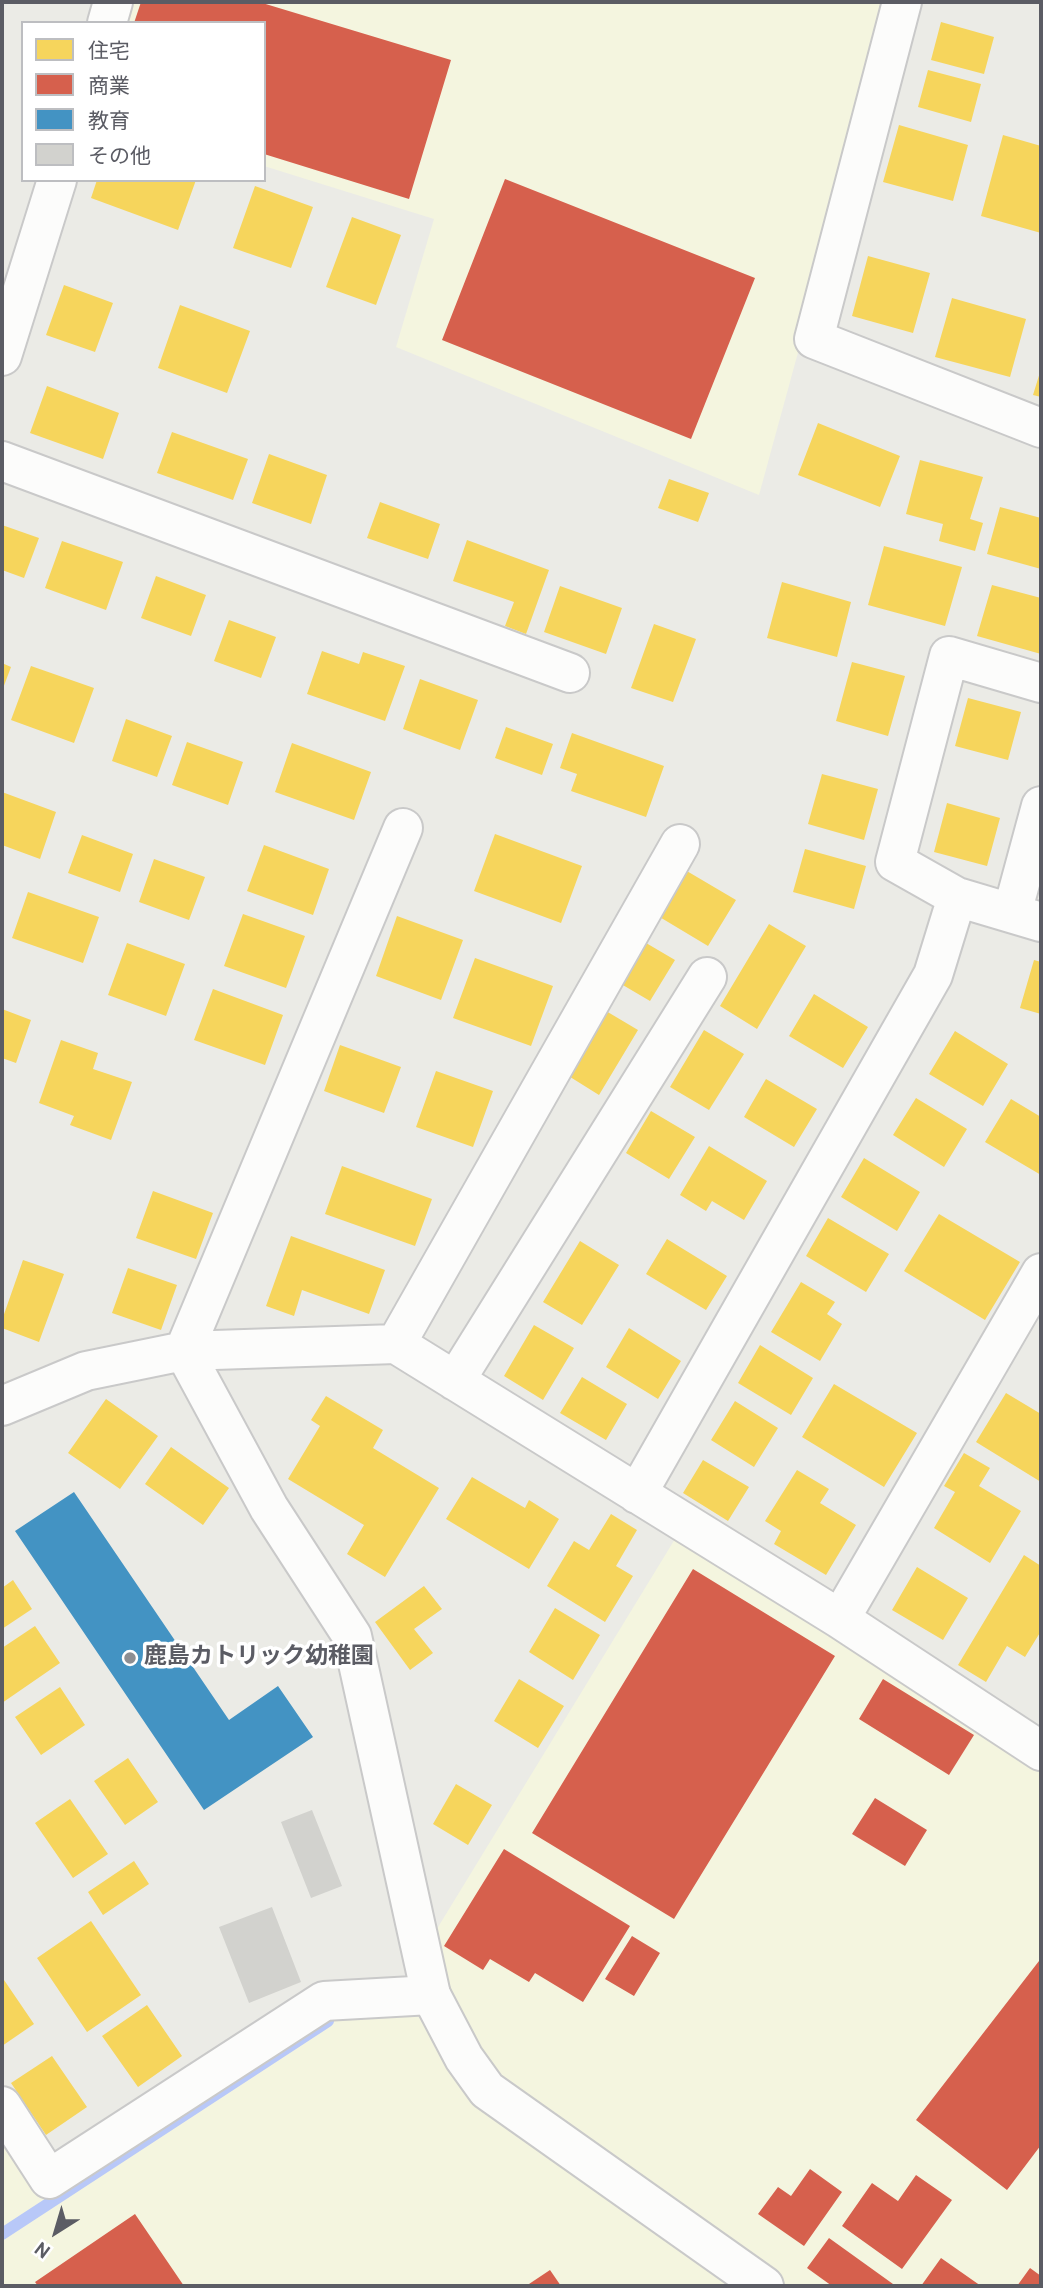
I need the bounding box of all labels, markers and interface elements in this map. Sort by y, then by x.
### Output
legend [21,21,266,182]
text: 住宅 [88,39,130,66]
text: 商業 [88,74,130,101]
text: 教育 [88,109,130,136]
text: その他 [88,144,151,171]
place label: 鹿島カトリック幼稚園 [144,1644,374,1672]
marker: 鹿島カトリック幼稚園 [122,1650,138,1666]
north arrow [21,2197,91,2267]
text: N [31,2235,56,2262]

